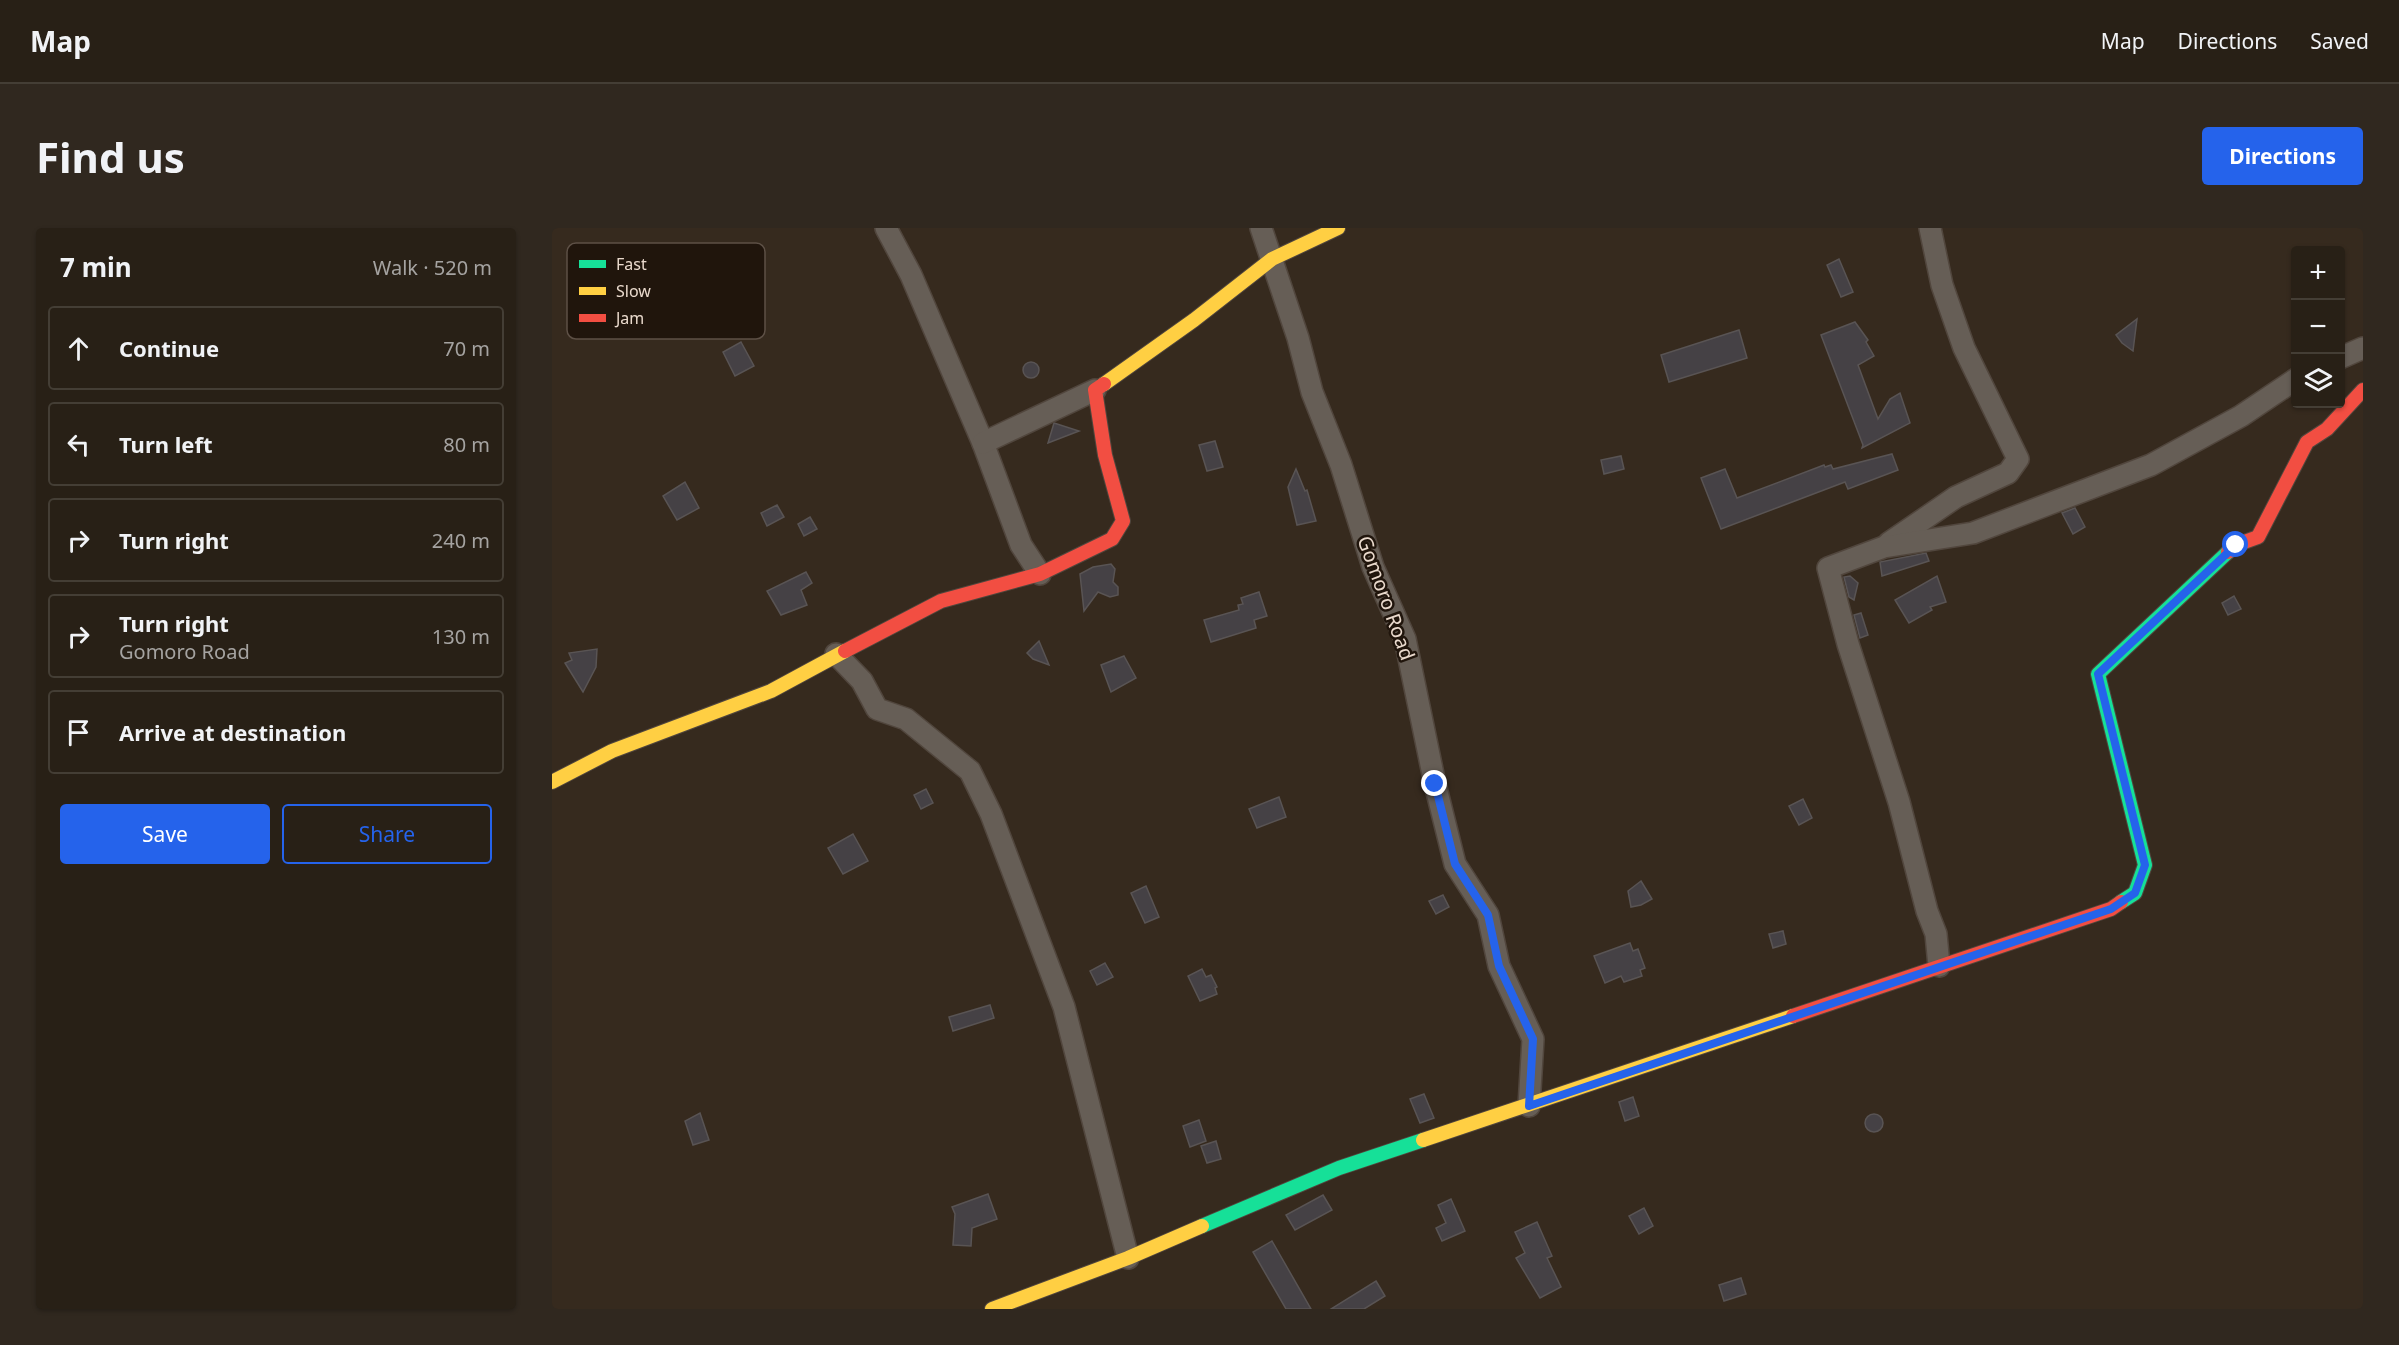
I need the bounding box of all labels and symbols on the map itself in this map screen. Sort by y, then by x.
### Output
legend [567,243,765,339]
text: Fast [616,253,647,275]
text: Slow [616,280,651,302]
text: Jam [614,307,644,329]
route start [2222,531,2248,557]
street label: Gomoro Road [1351,532,1422,664]
route end [1421,770,1447,796]

